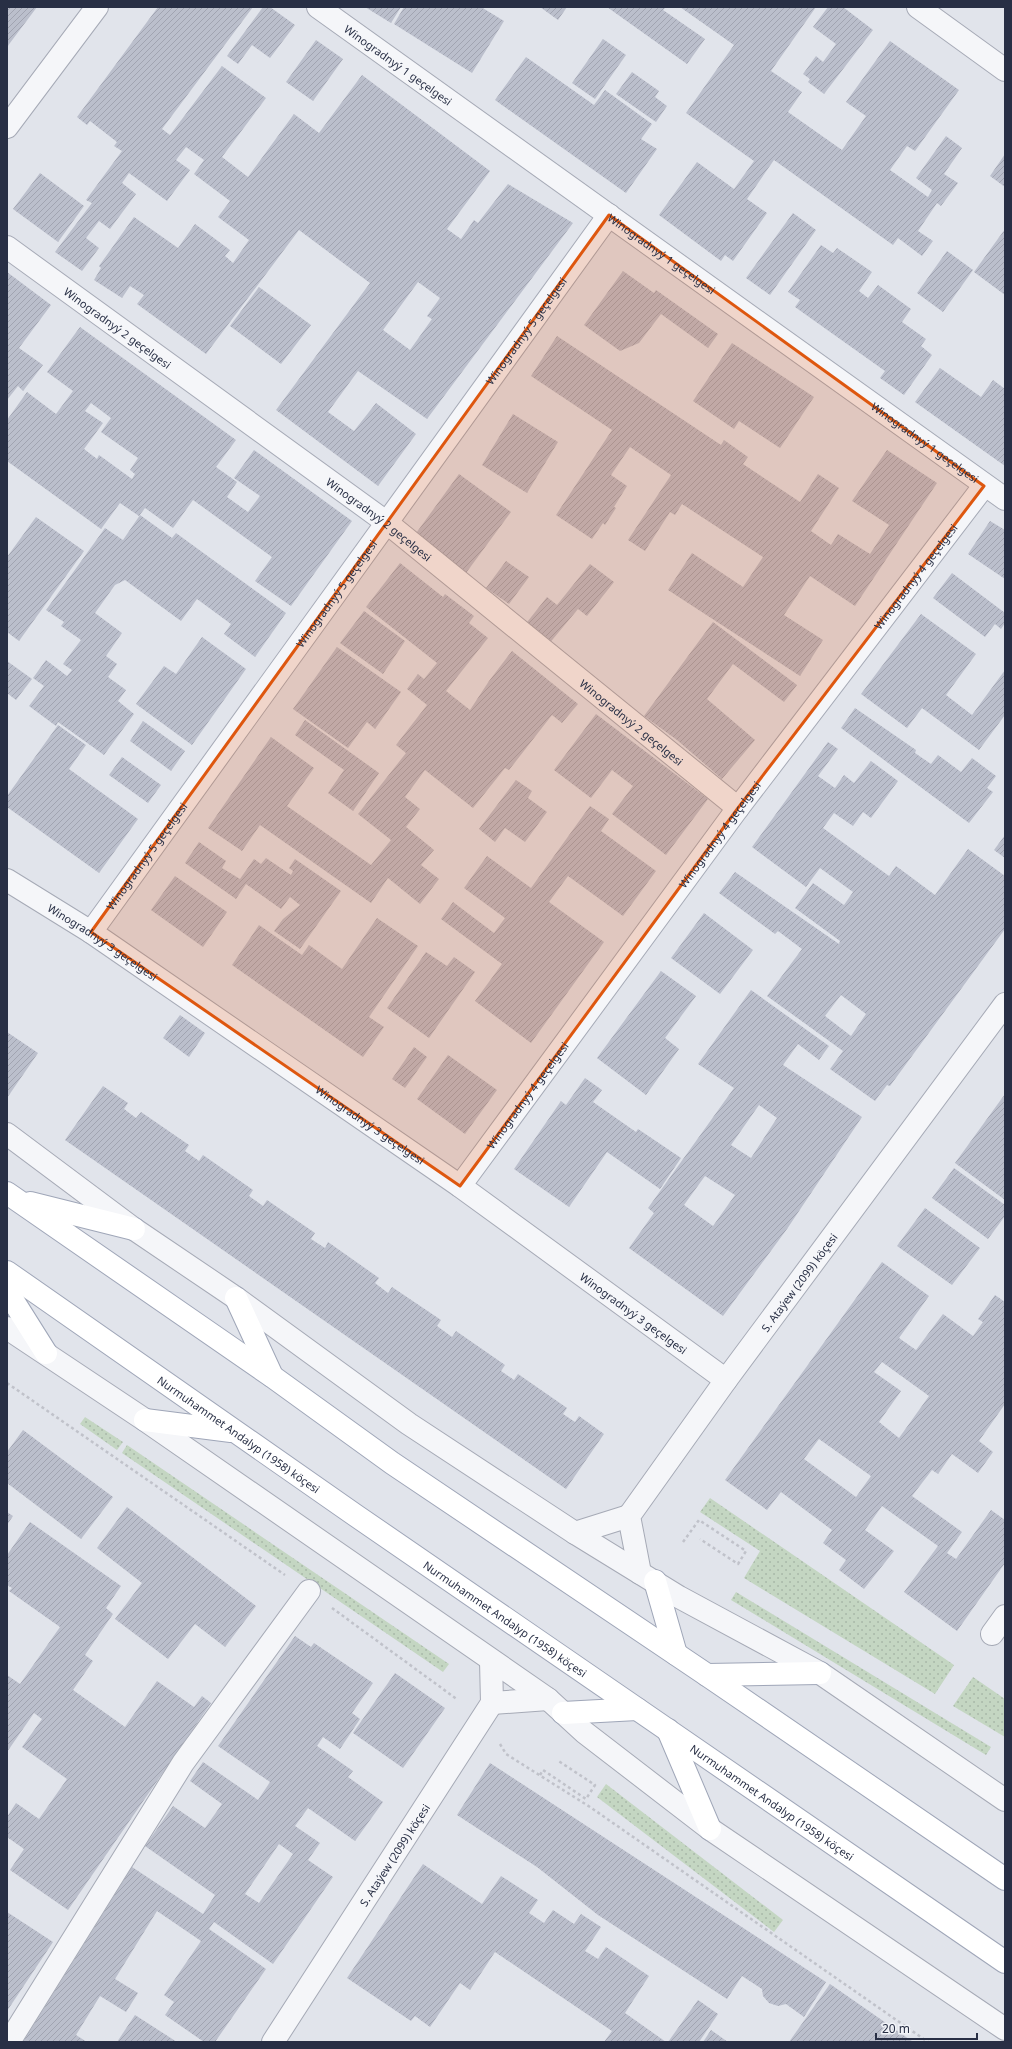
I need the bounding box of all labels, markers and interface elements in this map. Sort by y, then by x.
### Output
street label: Winogradnyý 1 geçelgesi [342,21,455,108]
street label: Winogradnyý 1 geçelgesi [605,210,719,297]
street label: Winogradnyý 5 geçelgesi [482,274,569,387]
street label: Winogradnyý 2 geçelgesi [61,283,175,371]
street label: Winogradnyý 1 geçelgesi [868,398,982,486]
street label: Winogradnyý 2 geçelgesi [323,474,435,564]
street label: Winogradnyý 4 geçelgesi [870,520,960,632]
street label: Winogradnyý 5 geçelgesi [292,536,380,650]
street label: Winogradnyý 2 geçelgesi [577,675,687,768]
street label: Winogradnyý 4 geçelgesi [675,778,764,890]
street label: Winogradnyý 5 geçelgesi [102,799,190,913]
street label: Winogradnyý 3 geçelgesi [45,900,161,983]
street label: Winogradnyý 4 geçelgesi [483,1039,571,1151]
street label: Winogradnyý 3 geçelgesi [313,1082,428,1167]
street label: S. Ataýew (2099) köçesi [757,1230,840,1334]
street label: Winogradnyý 3 geçelgesi [577,1269,690,1357]
street label: Nurmuhammet Andalyp (1958) köçesi [155,1372,323,1496]
street label: Nurmuhammet Andalyp (1958) köçesi [421,1557,590,1680]
street label: Nurmuhammet Andalyp (1958) köçesi [688,1741,857,1864]
street label: S. Ataýew (2099) köçesi [355,1801,433,1909]
scale bar [876,2015,977,2041]
text: 20 m [882,2020,910,2037]

